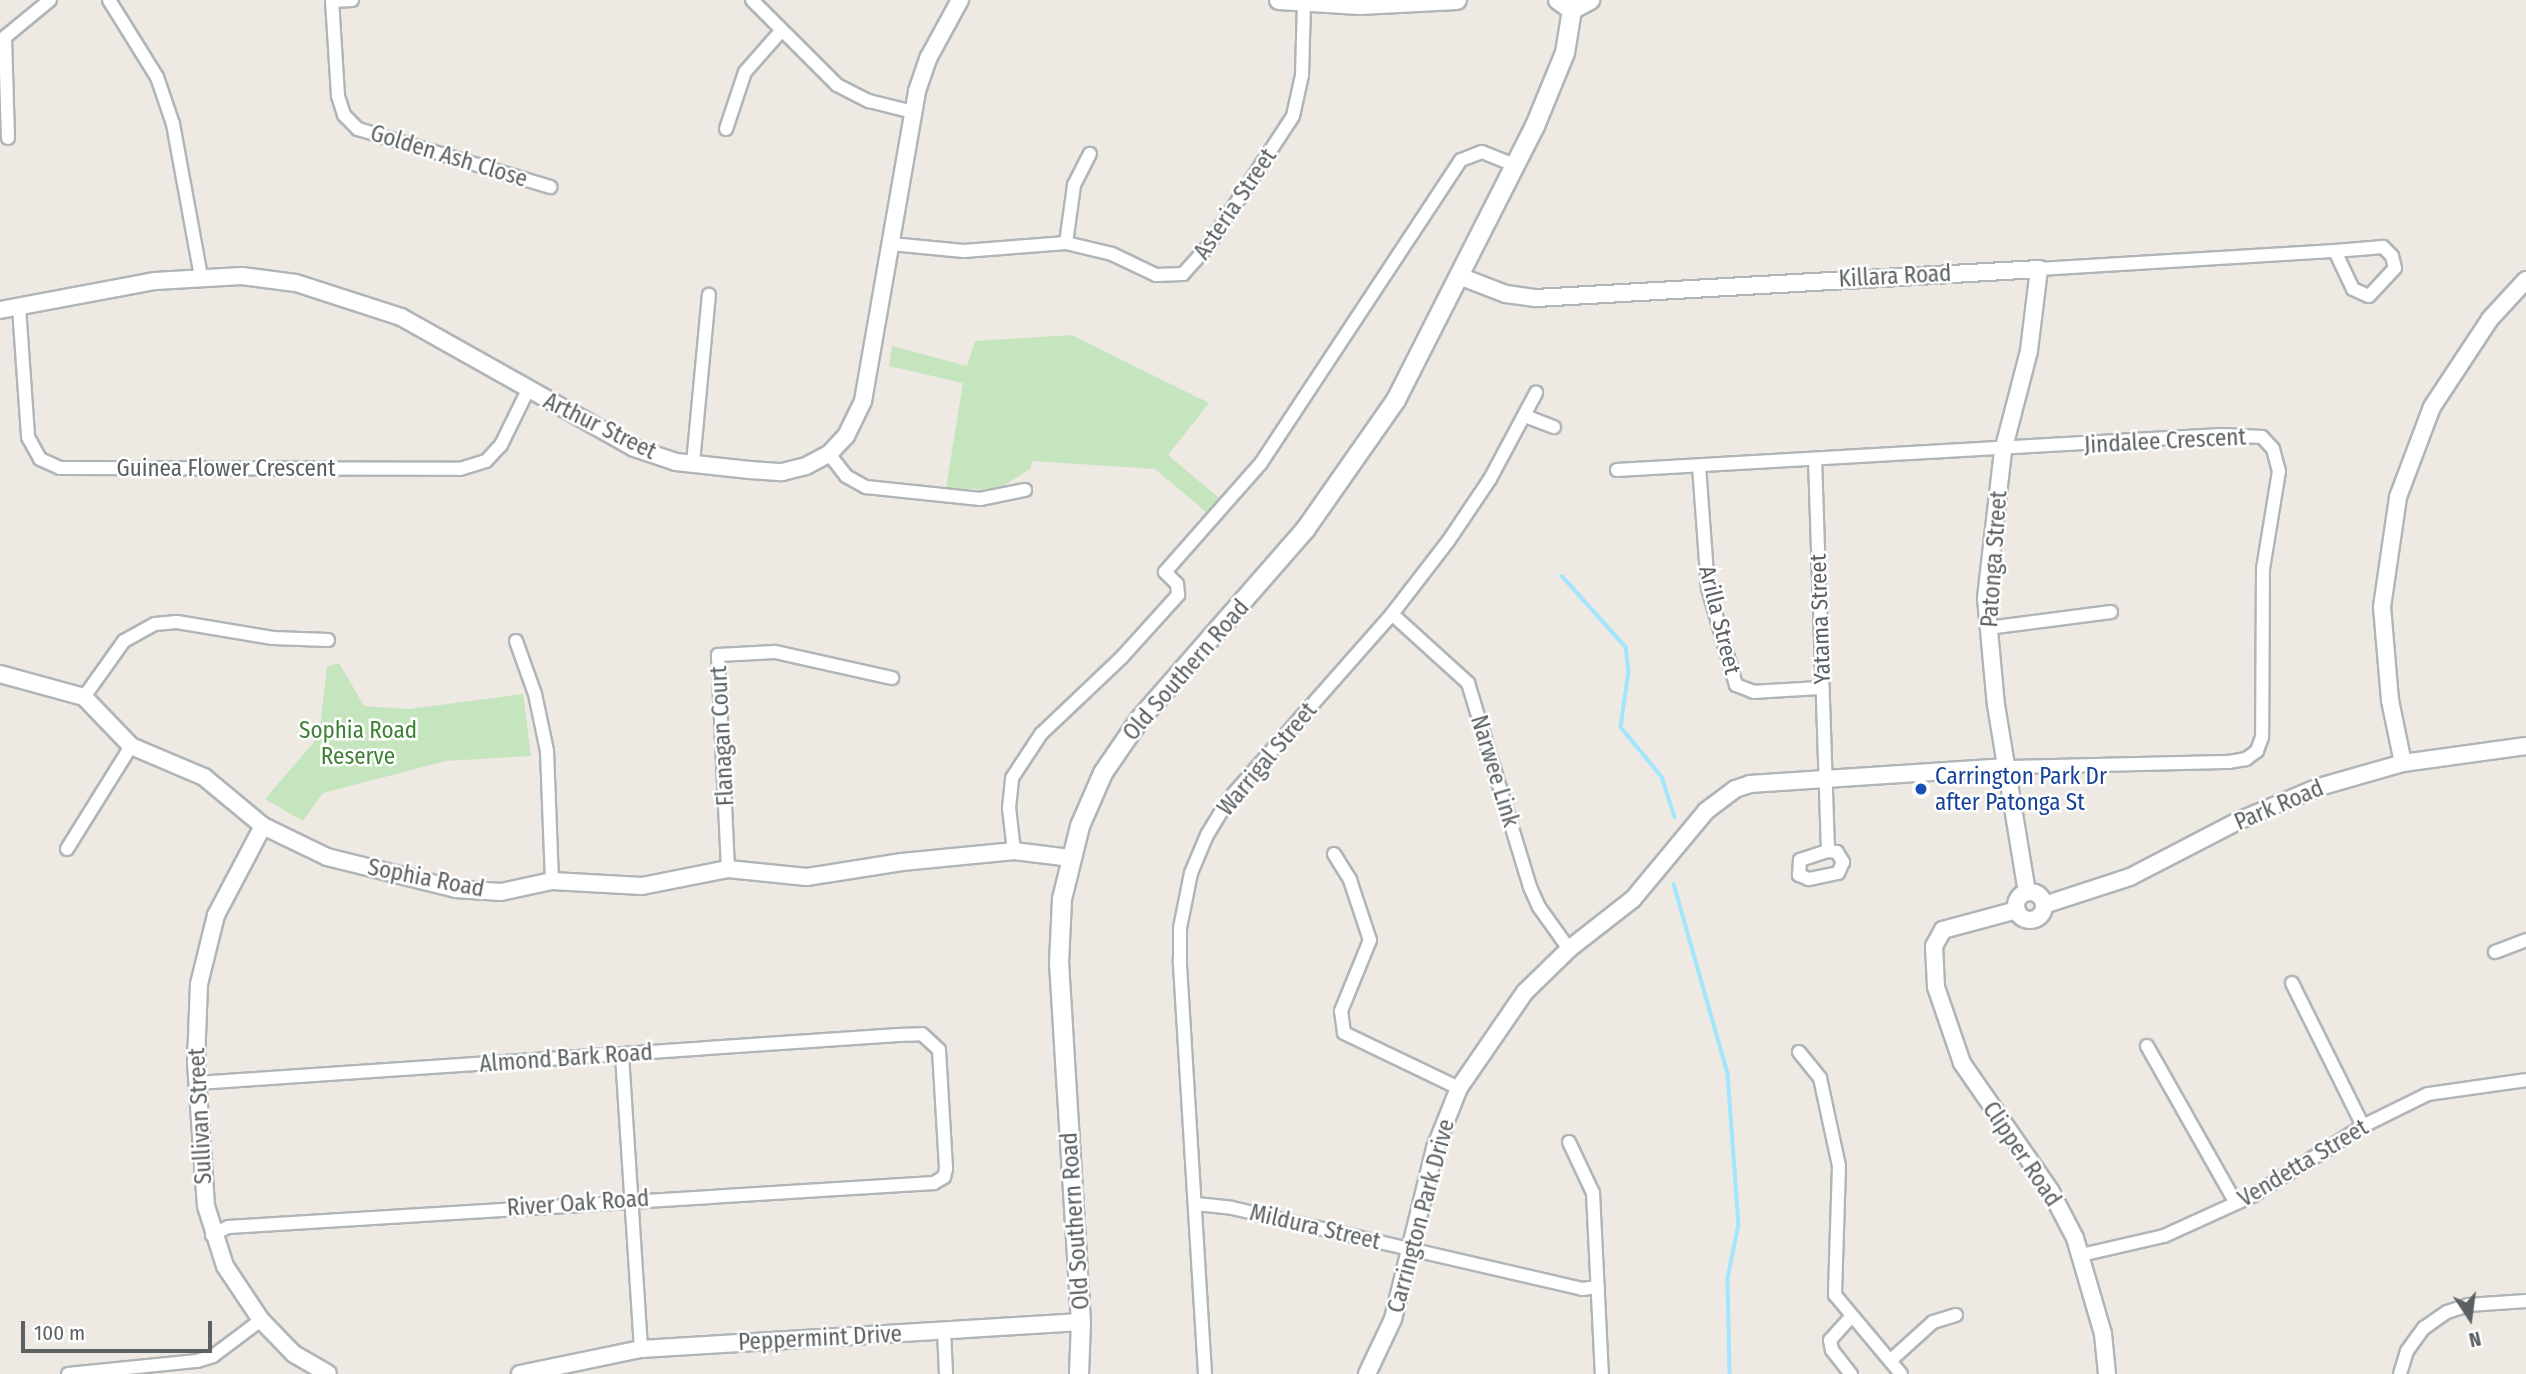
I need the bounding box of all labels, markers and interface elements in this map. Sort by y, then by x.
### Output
street label: Golden Ash Close [367,119,531,193]
street label: Asteria Street [1188,143,1282,265]
street label: Killara Road [1838,259,1952,293]
street label: Arthur Street [539,387,661,465]
street label: Jindalee Crescent [2083,423,2247,459]
street label: Guinea Flower Crescent [116,454,336,482]
street label: Patonga Street [1975,490,2013,628]
street label: Yatama Street [1804,553,1836,685]
street label: Arilla Street [1693,563,1747,677]
street label: Old Southern Road [1117,594,1255,746]
street label: Flanagan Court [705,665,739,807]
street label: Warrigal Street [1212,697,1322,821]
street label: Narwee Link [1465,712,1525,830]
park label: Sophia Road Reserve [299,716,417,770]
place label: Carrington Park Dr after Patonga St [1935,762,2107,816]
street label: Park Road [2230,774,2328,836]
marker: Carrington Park Dr after Patonga St [1913,781,1929,797]
street label: Sophia Road [365,853,487,903]
street label: Almond Bark Road [479,1038,653,1078]
street label: Sullivan Street [183,1047,217,1185]
street label: Clipper Road [1977,1096,2067,1212]
street label: Vendetta Street [2233,1113,2373,1213]
street label: Carrington Park Drive [1382,1116,1460,1316]
street label: Old Southern Road [1055,1131,1095,1311]
street label: River Oak Road [506,1184,650,1222]
street label: Mildura Street [1247,1199,1383,1255]
north arrow [2435,1283,2505,1353]
scale bar [24,1308,215,1352]
text: 100 m [34,1320,85,1346]
street label: Peppermint Drive [737,1320,903,1356]
text: N [2467,1326,2483,1351]

